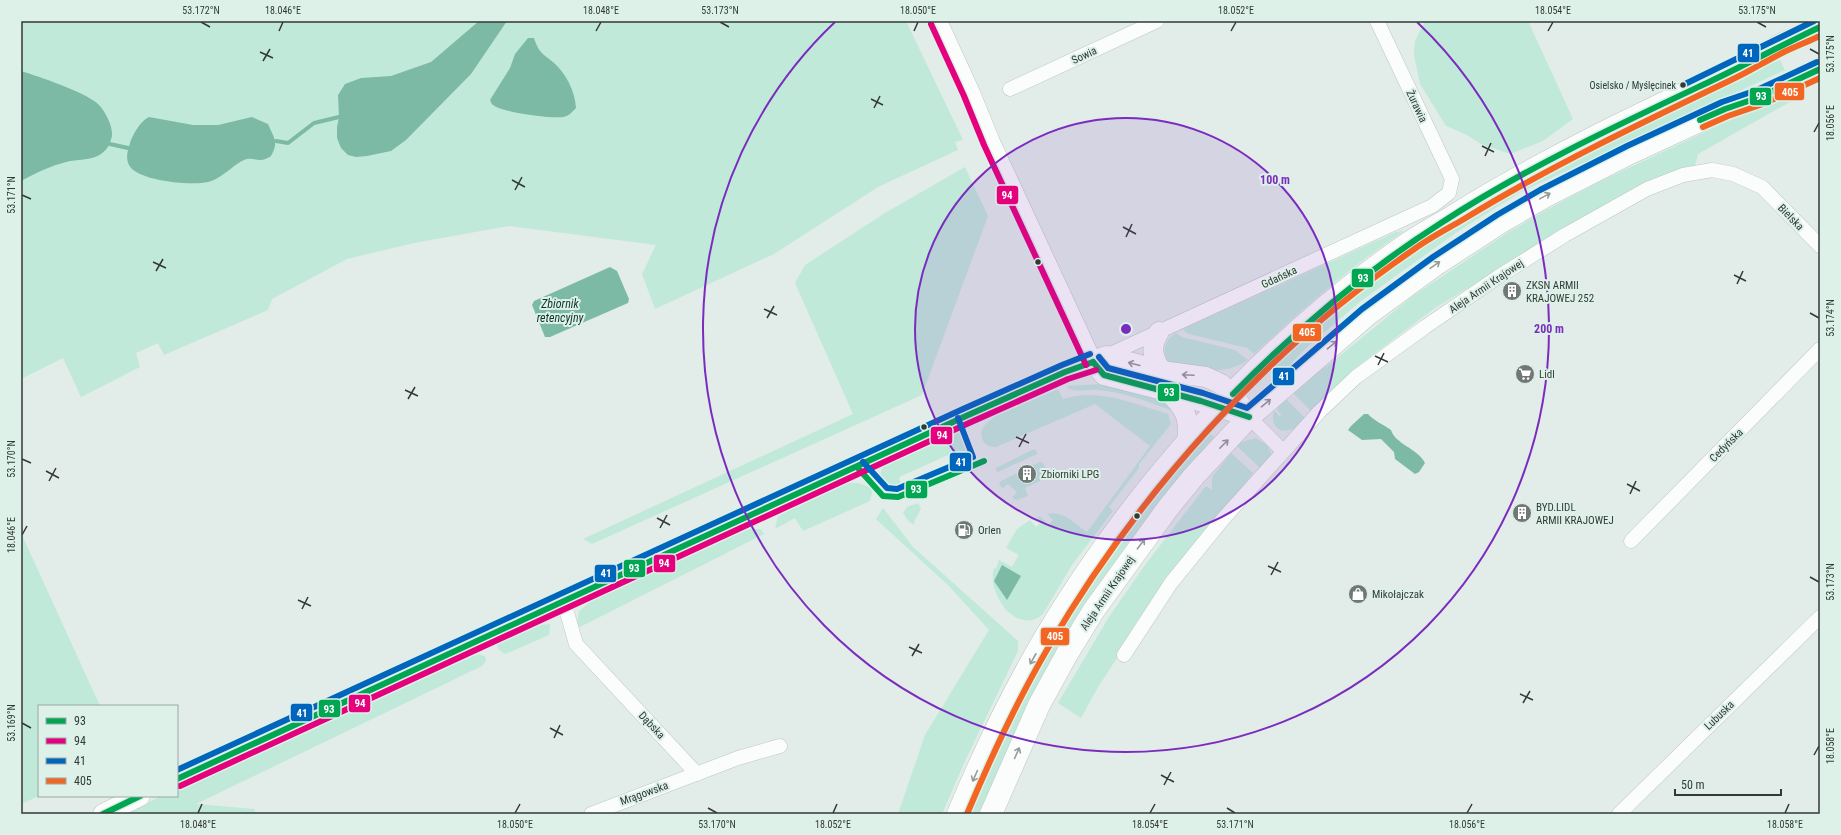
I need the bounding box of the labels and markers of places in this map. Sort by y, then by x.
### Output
place label: Osielsko / Myślęcinek [1590,80,1676,91]
marker: Osielsko / Myślęcinek [1678,80,1688,90]
unlabelled marker [1033,257,1043,267]
place label: ZKSN ARMII KRAJOWEJ 252 [1526,279,1594,305]
building icon: ZKSN ARMII KRAJOWEJ 252 [1501,280,1523,302]
centre of rings [1119,322,1133,336]
supermarket icon: Lidl [1514,363,1536,385]
place label: Lidl [1539,368,1555,381]
unlabelled marker [919,422,929,432]
building icon: Zbiorniki LPG [1016,463,1038,485]
place label: Zbiorniki LPG [1041,468,1099,481]
place label: BYD.LIDL ARMII KRAJOWEJ [1536,501,1614,527]
building icon: BYD.LIDL ARMII KRAJOWEJ [1511,502,1533,524]
unlabelled marker [1132,511,1142,521]
fuel station icon: Orlen [953,519,975,541]
place label: Orlen [978,524,1001,537]
shop icon: Mikołajczak [1347,583,1369,605]
place label: Mikołajczak [1372,588,1424,601]

